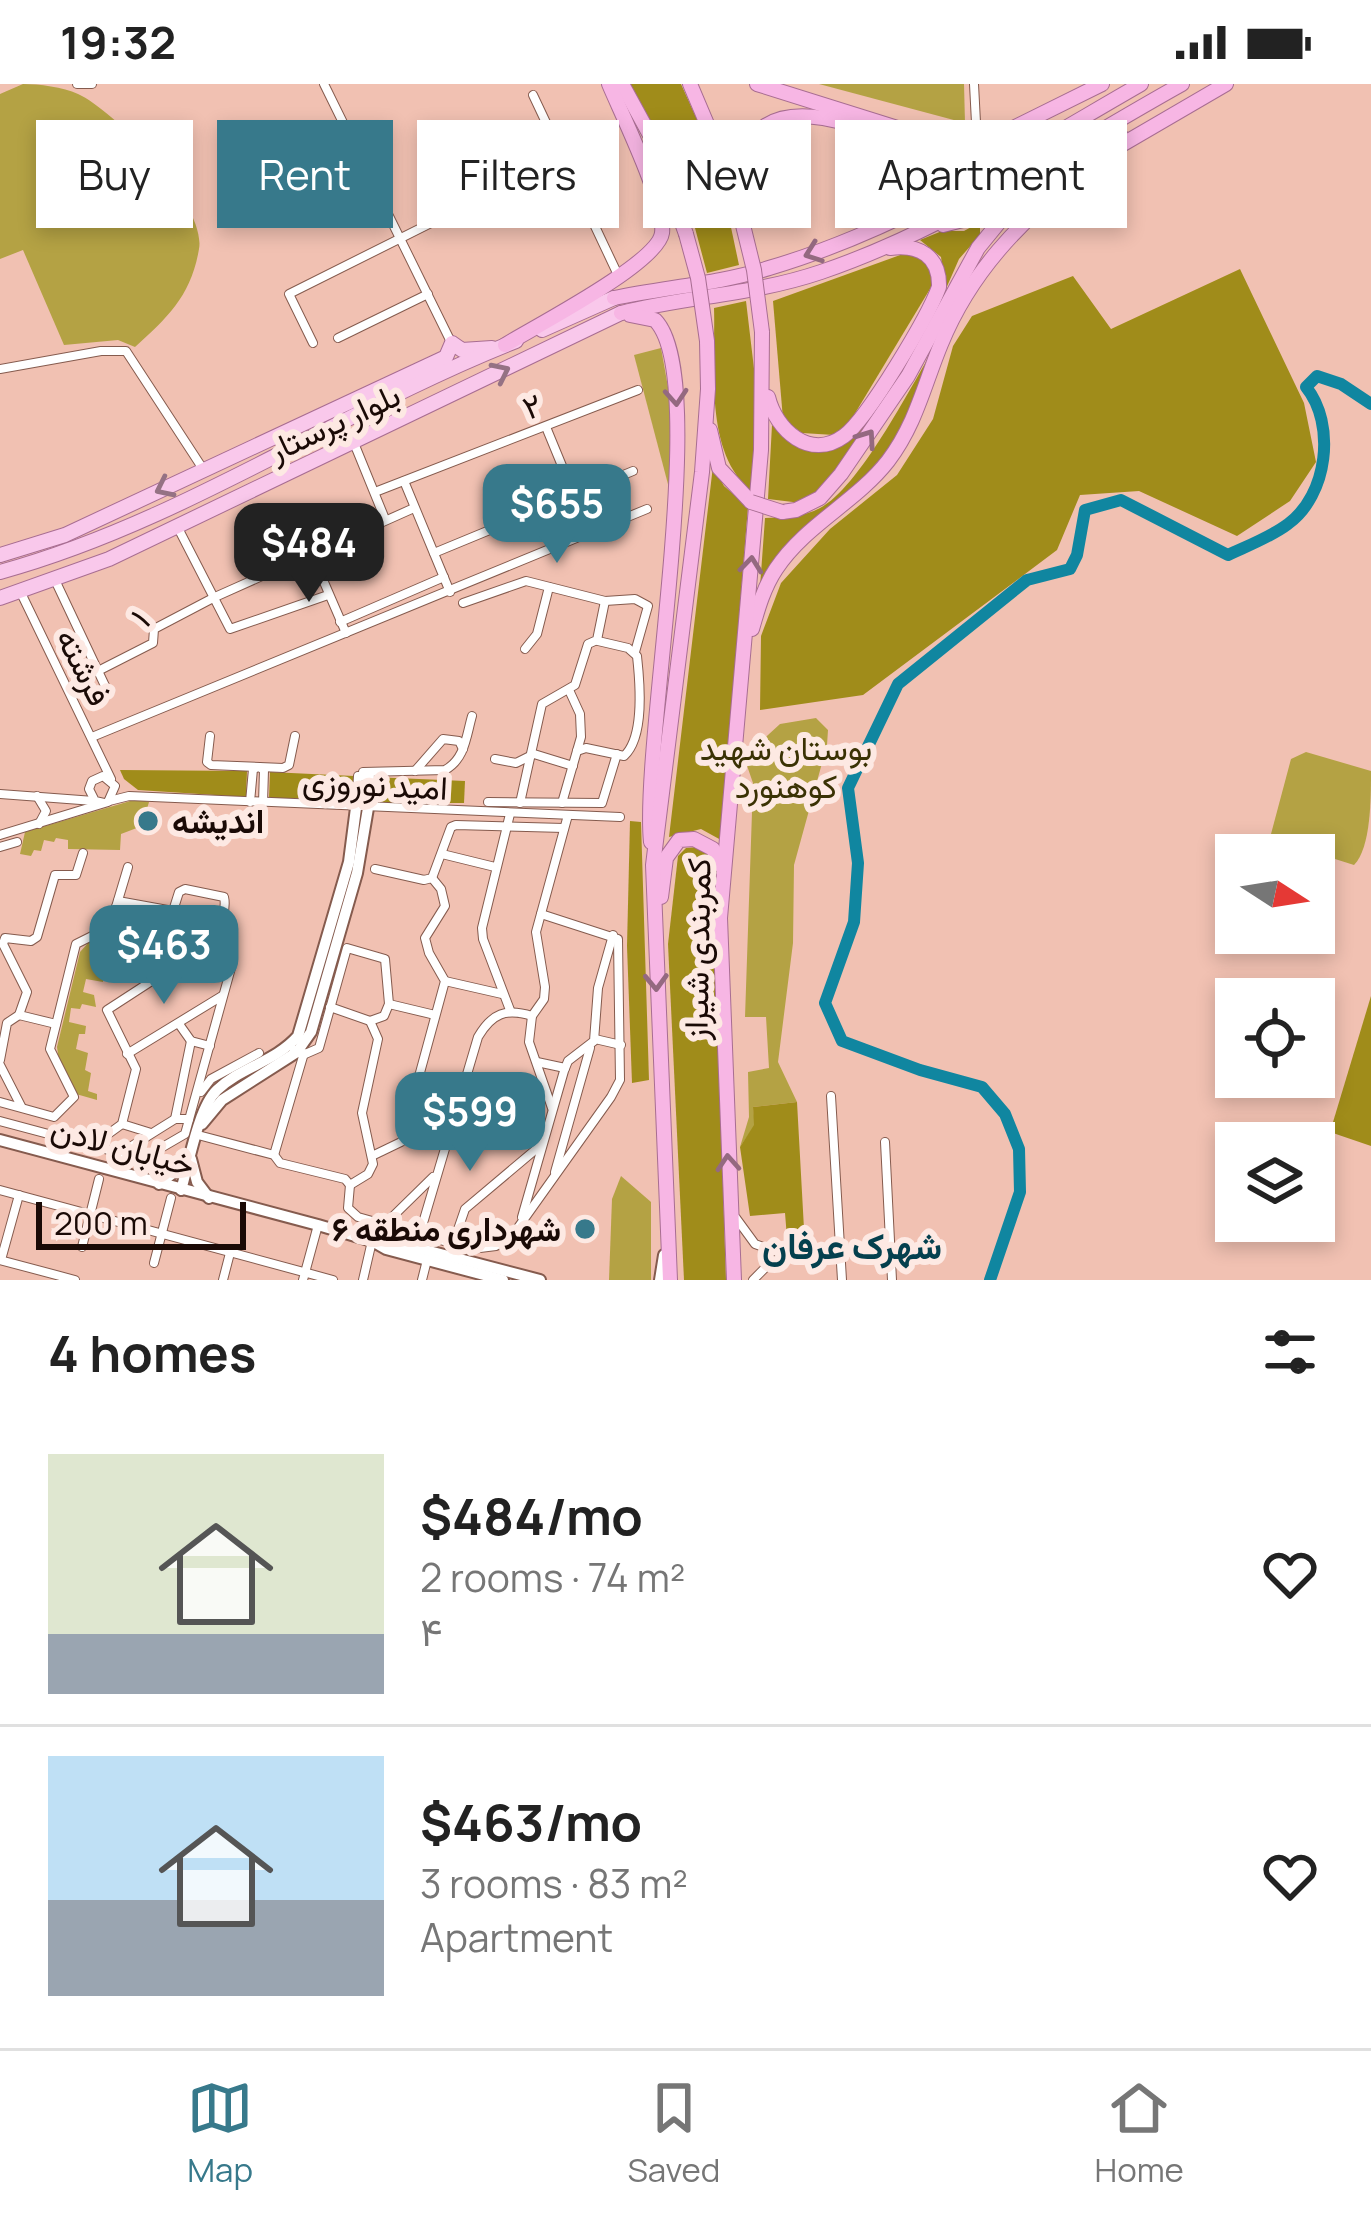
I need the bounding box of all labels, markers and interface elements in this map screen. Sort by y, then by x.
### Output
text: 19:32 [60,11,176,73]
chip: Buy [36,120,193,228]
chip: Rent [217,120,393,228]
chip: Filters [417,120,619,228]
chip: New [643,120,811,228]
chip: Apartment [835,120,1127,228]
one-way arrow [804,239,825,263]
one-way arrow [489,363,510,387]
street label: بلوار پرستار [260,371,407,473]
street label: ۲ [516,381,548,430]
one-way arrow [663,388,689,407]
one-way arrow [853,430,875,452]
pin: $655 [486,464,628,566]
one-way arrow [155,474,176,497]
text: $655 [510,476,604,530]
pin: $484 [238,503,380,605]
text: $484 [261,515,357,569]
one-way arrow [738,555,763,574]
street label: ۱ [120,599,159,637]
street label: فرشته [46,620,123,713]
park label: بوستان شهید کوهنورد [700,725,872,808]
street label: امید نوروزی [301,757,449,810]
place label: اندیشه [172,798,264,843]
marker: اندیشه [135,808,161,834]
north arrow [1215,834,1335,954]
map controls [1215,834,1335,1242]
street label: کمربندی شیراز [672,857,721,1042]
pin: $463 [93,905,235,1007]
text: $463 [116,917,212,971]
one-way arrow [642,973,668,992]
button: locate [1215,978,1335,1098]
pin: $599 [399,1072,541,1174]
text: $599 [422,1084,518,1138]
street label: خیابان لادن [46,1105,200,1186]
button: layers [1215,1122,1335,1242]
one-way arrow [716,1153,742,1172]
scale bar [36,1196,246,1249]
text: 200 m [54,1200,148,1245]
place label: شهرداری منطقه ۶ [332,1206,561,1251]
marker: شهرداری منطقه ۶ [572,1216,598,1242]
district label: شهرک عرفان [762,1221,942,1270]
text: 4 homes [48,1318,256,1387]
icon: filters [1257,1319,1323,1385]
text: $484/mo [420,1481,643,1550]
icon: home [144,1502,288,1646]
icon: heart [1257,1541,1323,1607]
text: 2 rooms · 74 m² [420,1550,685,1604]
text: ۴ [420,1604,442,1658]
text: $463/mo [420,1787,642,1856]
icon: home [144,1804,288,1948]
icon: heart [1257,1843,1323,1909]
text: 3 rooms · 83 m² [420,1856,688,1910]
text: Apartment [420,1910,613,1964]
tab: Map [187,2075,253,2192]
tab: Saved [627,2075,720,2192]
tab: Home [1095,2075,1184,2192]

